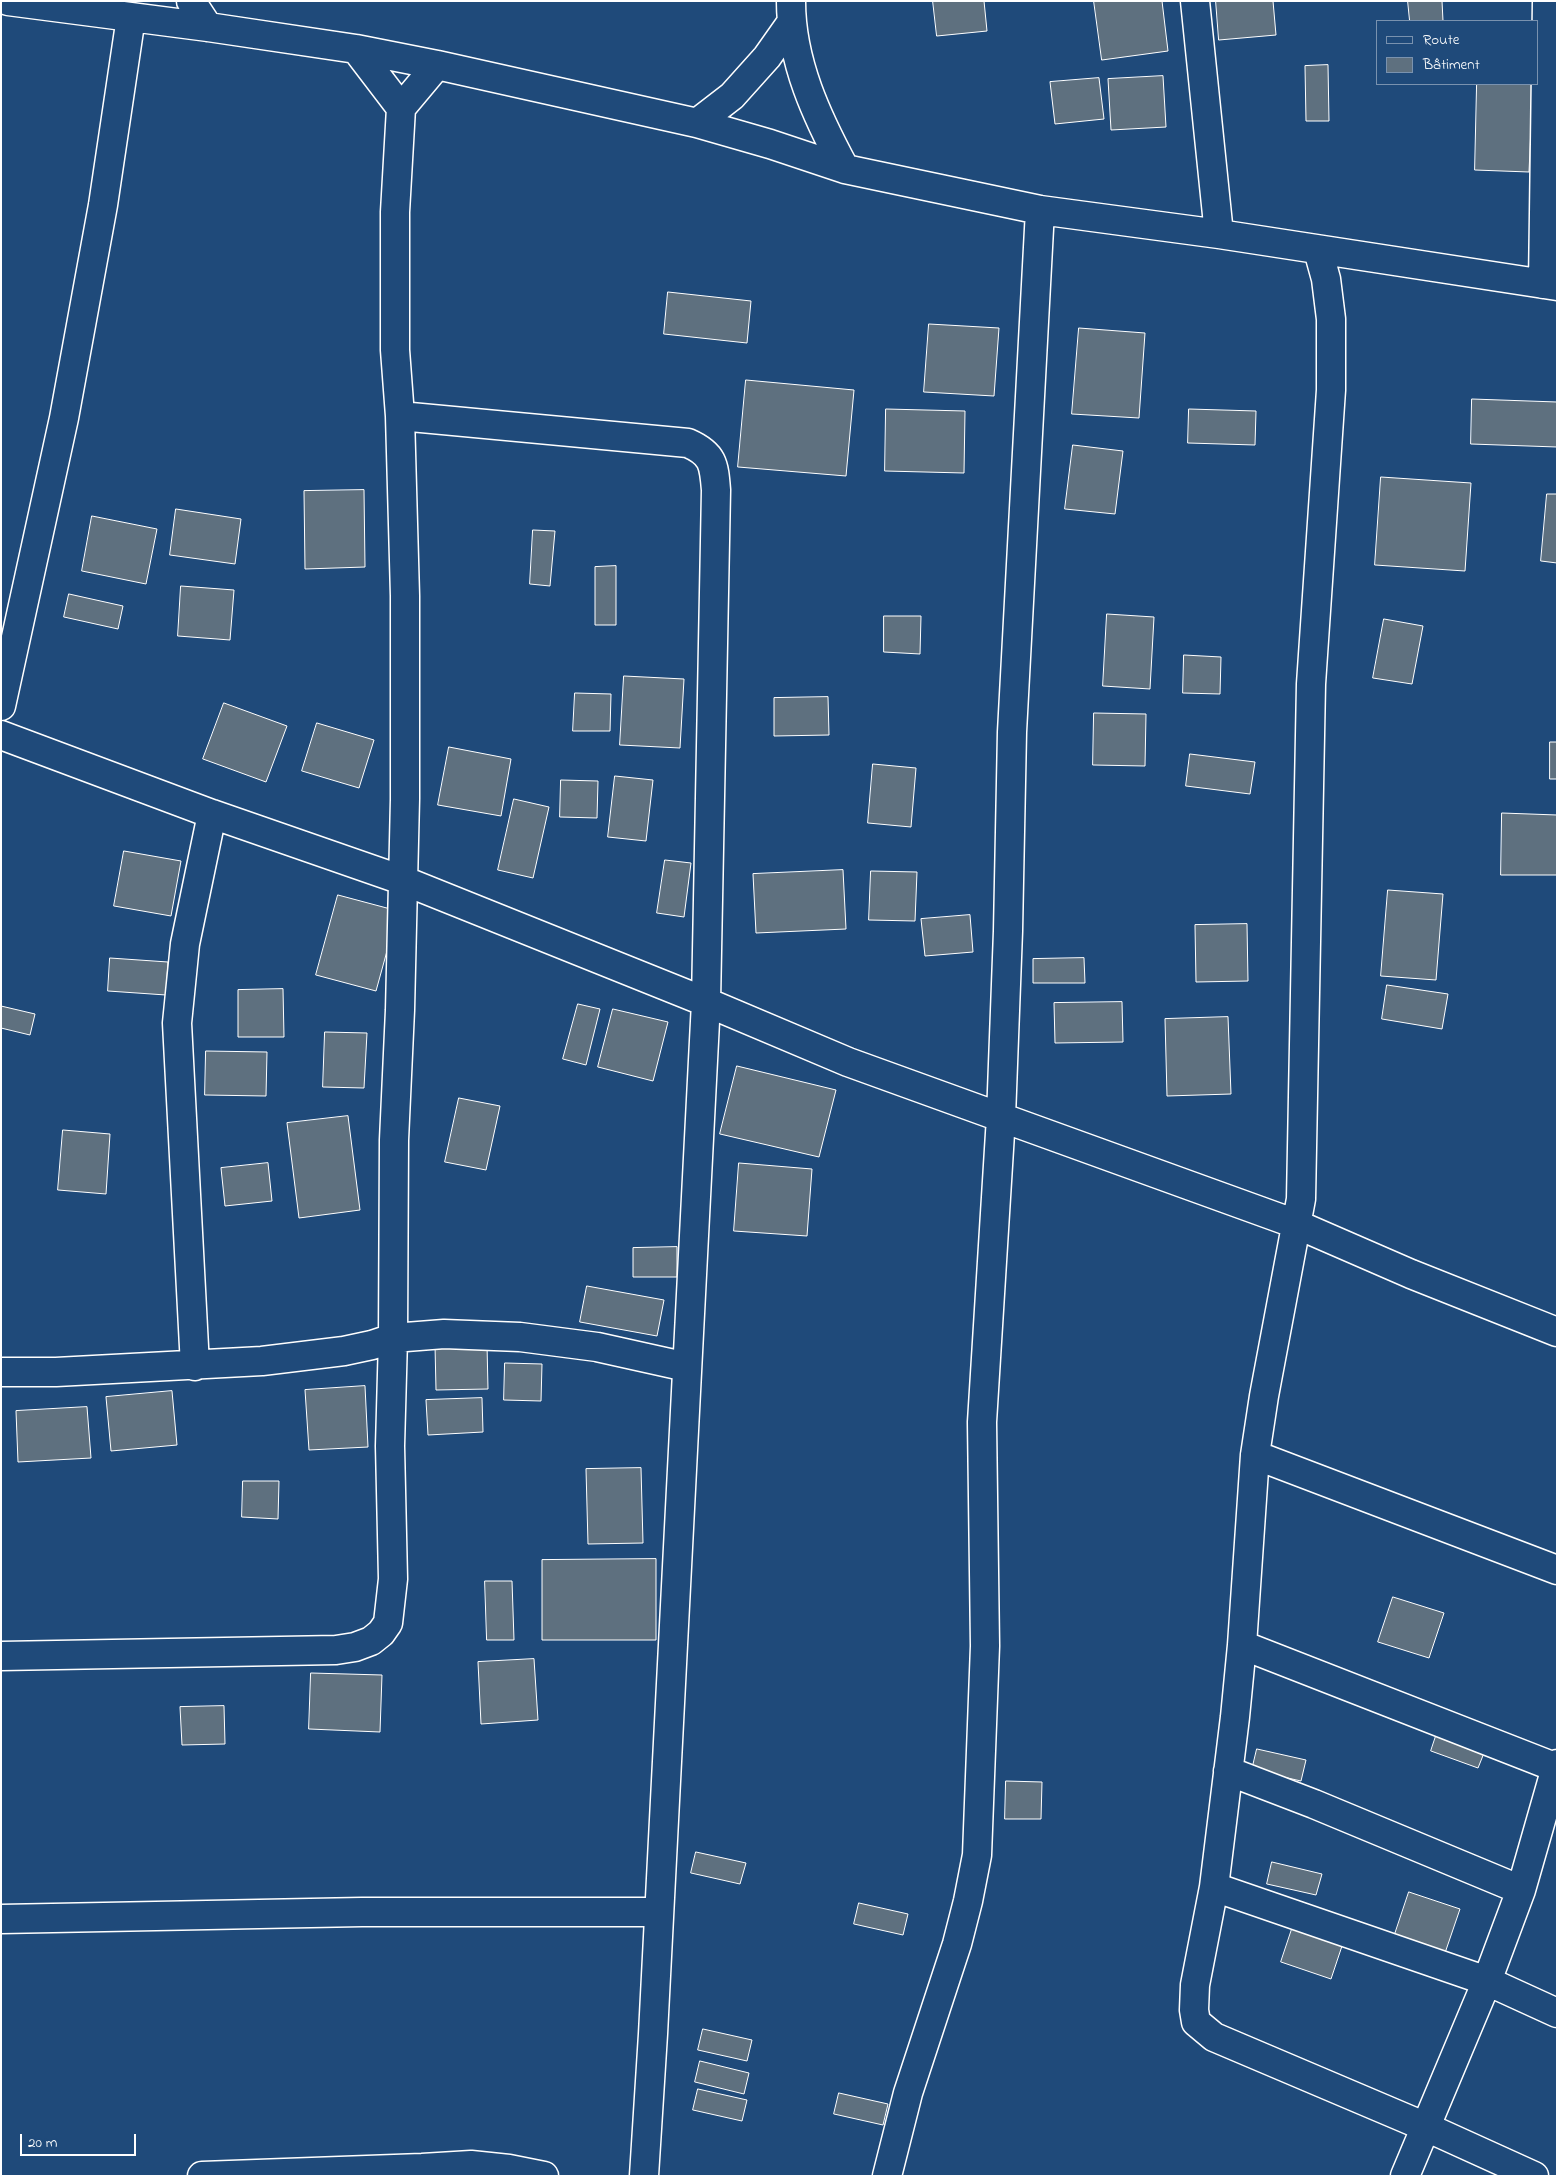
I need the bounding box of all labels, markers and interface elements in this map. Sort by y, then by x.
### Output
legend [1376,20,1538,85]
text: Route [1423,29,1459,51]
text: Bâtiment [1423,54,1480,76]
scale bar [22,2124,139,2156]
text: 20 m [28,2132,57,2154]

